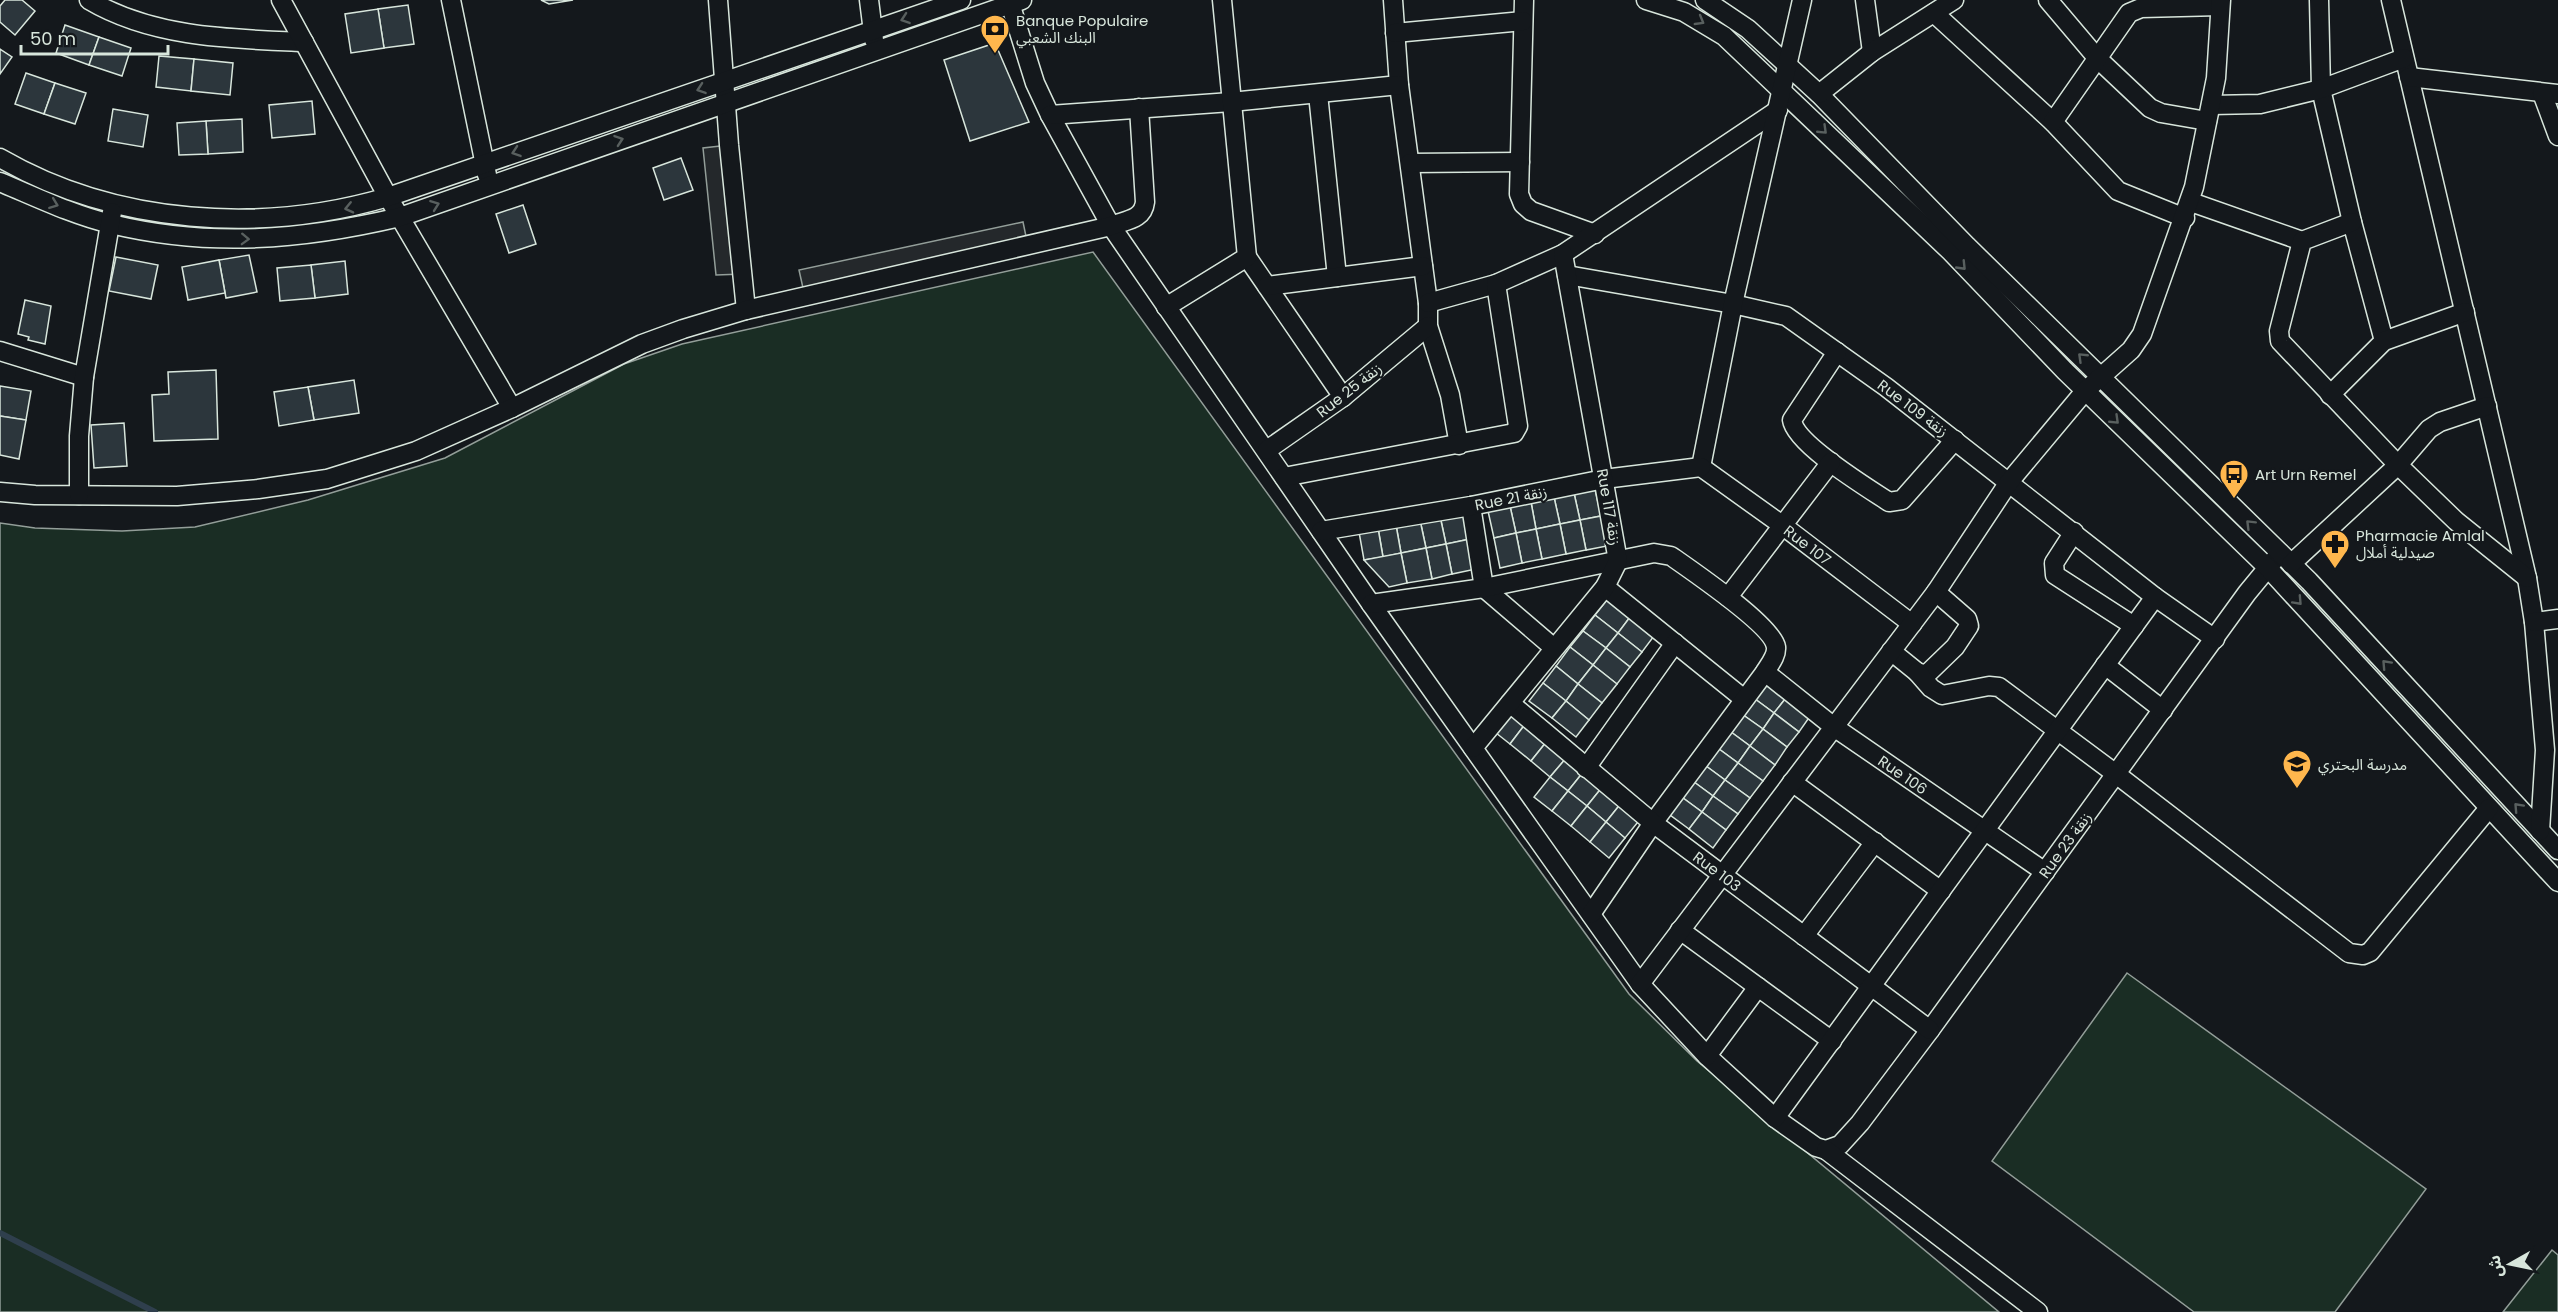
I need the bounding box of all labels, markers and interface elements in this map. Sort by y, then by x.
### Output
place label: Banque Populaire البنك الشعبي [1016,10,1148,49]
one-way arrow [900,11,911,24]
bank icon: Banque Populaire البنك الشعبي [979,13,1011,55]
one-way arrow [1694,14,1704,26]
scale bar [21,18,168,56]
text: 50 m [30,26,76,51]
one-way arrow [696,82,707,95]
one-way arrow [1816,123,1827,134]
one-way arrow [614,134,624,147]
one-way arrow [511,145,522,158]
one-way arrow [48,197,59,210]
one-way arrow [430,199,440,212]
one-way arrow [344,201,354,214]
one-way arrow [240,233,249,245]
one-way arrow [1955,259,1966,270]
one-way arrow [2079,353,2090,364]
street label: Rue 25 زنقة [1312,358,1386,422]
street label: Rue 109 زنقة [1873,374,1953,442]
one-way arrow [2107,412,2118,423]
bus stop icon: Art Urn Remel [2218,458,2250,500]
place label: Art Urn Remel [2255,464,2356,485]
street label: Rue 117 زنقة [1592,467,1626,547]
street label: Rue 21 زنقة [1473,481,1549,515]
street label: Rue 107 [1780,520,1836,569]
one-way arrow [2247,520,2257,531]
place label: Pharmacie Amlal صيدلية أملال [2356,525,2485,563]
pharmacy icon: Pharmacie Amlal صيدلية أملال [2319,528,2351,570]
one-way arrow [2291,594,2302,604]
one-way arrow [2382,660,2393,671]
school or university icon: مدرسة البحتري [2281,748,2313,790]
street label: Rue 106 [1874,750,1932,799]
place label: مدرسة البحتري [2318,754,2407,776]
one-way arrow [2514,803,2525,814]
street label: Rue 23 زنقة [2034,808,2096,882]
street label: Rue 103 [1689,846,1746,896]
north arrow [2480,1234,2540,1294]
text: ش [2483,1254,2509,1279]

